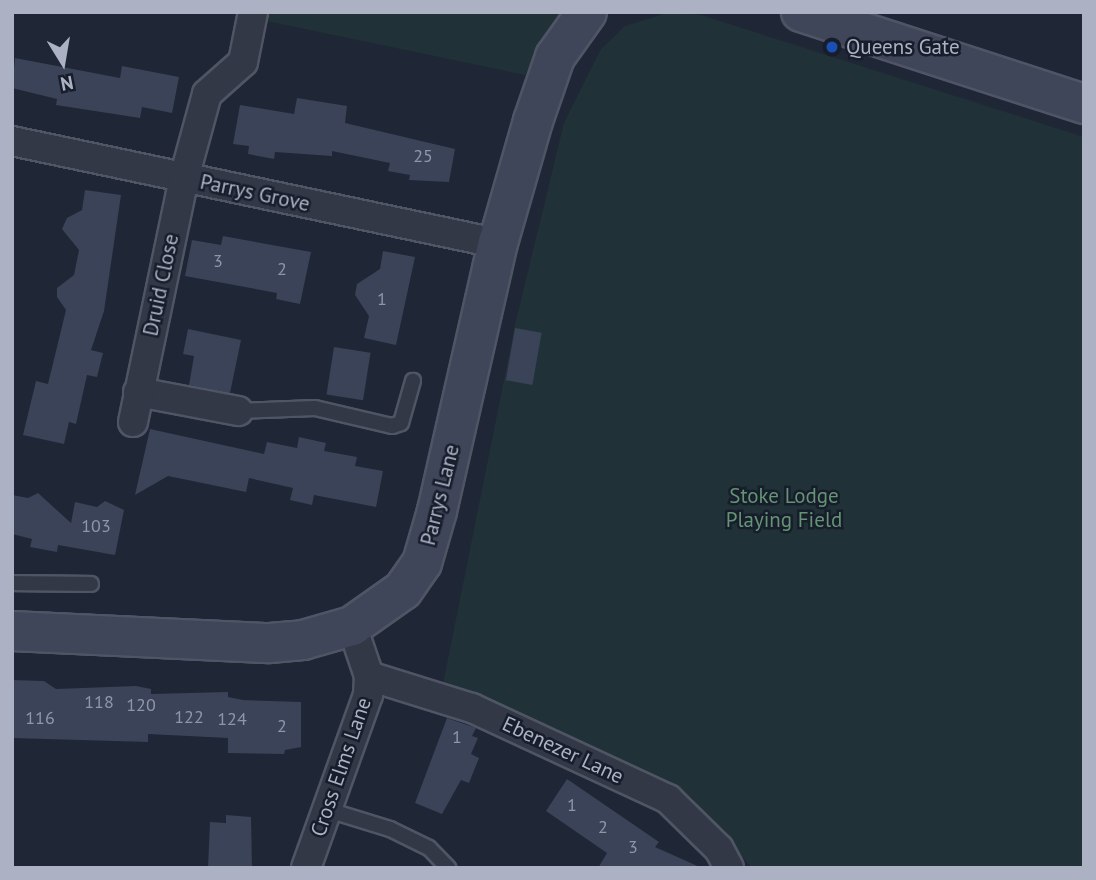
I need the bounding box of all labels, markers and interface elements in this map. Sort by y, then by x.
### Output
north arrow [28,28,98,98]
place label: Queens Gate [846,34,960,60]
marker: Queens Gate [824,39,840,55]
text: N [59,71,75,97]
house number: 25 [413,145,433,167]
street label: Parrys Grove [198,169,312,217]
street label: Druid Close [138,232,184,338]
house number: 3 [213,250,223,272]
house number: 2 [277,258,287,280]
house number: 1 [377,288,387,310]
street label: Parrys Lane [415,442,465,548]
park label: Stoke Lodge Playing Field [726,483,842,533]
house number: 103 [81,515,111,537]
house number: 118 [84,691,114,713]
house number: 120 [126,694,156,716]
street label: Cross Elms Lane [305,694,377,840]
house number: 122 [174,706,204,728]
house number: 116 [25,707,55,729]
house number: 124 [217,708,247,730]
street label: Ebenezer Lane [498,711,628,789]
house number: 2 [277,715,287,737]
house number: 1 [452,726,462,748]
house number: 1 [567,794,577,816]
house number: 2 [598,816,608,838]
house number: 3 [628,836,638,858]

